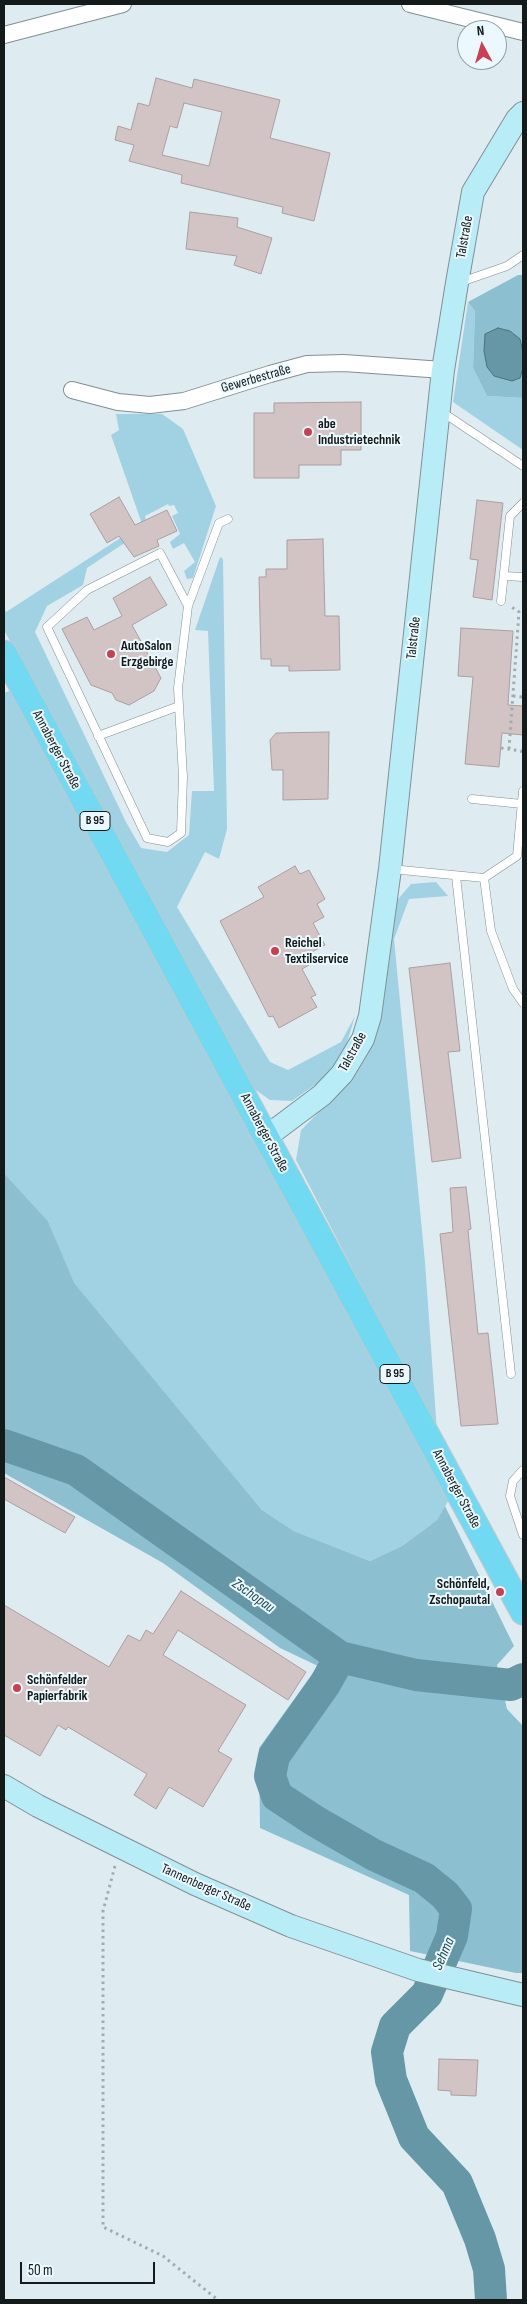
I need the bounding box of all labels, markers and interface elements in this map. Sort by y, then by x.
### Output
north arrow [457,20,507,70]
text: N [476,22,485,39]
street label: Talstraße [453,214,477,260]
street label: Gewerbestraße [219,361,293,397]
place label: abe Industrietechnik [318,416,400,448]
marker: abe Industrietechnik [302,426,314,438]
street label: Talstraße [403,616,425,660]
place label: AutoSalon Erzgebirge [121,638,173,670]
marker: AutoSalon Erzgebirge [105,648,117,660]
street label: Annaberger Straße [28,708,84,792]
road number: B 95 [80,811,110,830]
place label: Reichel Textilservice [285,935,349,968]
marker: Reichel Textilservice [269,945,281,957]
street label: Talstraße [335,1029,371,1075]
street label: Annaberger Straße [236,1091,292,1175]
road number: B 95 [380,1365,410,1384]
street label: Annaberger Straße [428,1447,484,1531]
water label: Zschopau [228,1575,278,1617]
place label: Schönfeld, Zschopautal [429,1576,490,1608]
marker: Schönfeld, Zschopautal [494,1586,506,1598]
place label: Schönfelder Papierfabrik [27,1672,87,1704]
marker: Schönfelder Papierfabrik [11,1682,23,1694]
street label: Tannenberger Straße [158,1861,254,1915]
water label: Sehma [429,1935,459,1973]
scale bar [22,2252,158,2284]
text: 50 m [28,2261,53,2280]

